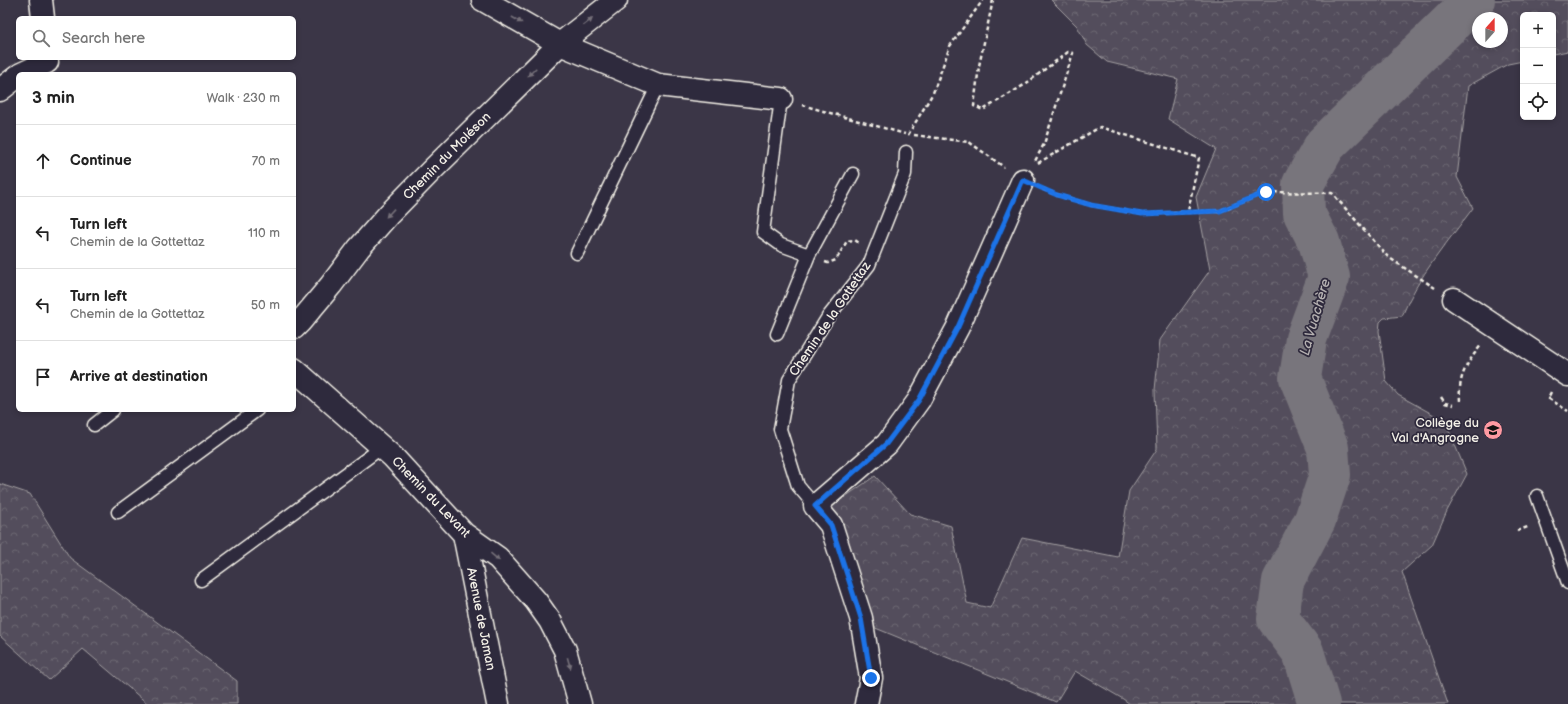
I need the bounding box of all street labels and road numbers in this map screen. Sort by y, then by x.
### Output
street label: Chemin du Moléson [400,109,494,203]
street label: Chemin de la Gottettaz [786,258,875,379]
street label: Chemin du Levant [388,453,474,541]
street label: Avenue de Jaman [463,566,499,672]

